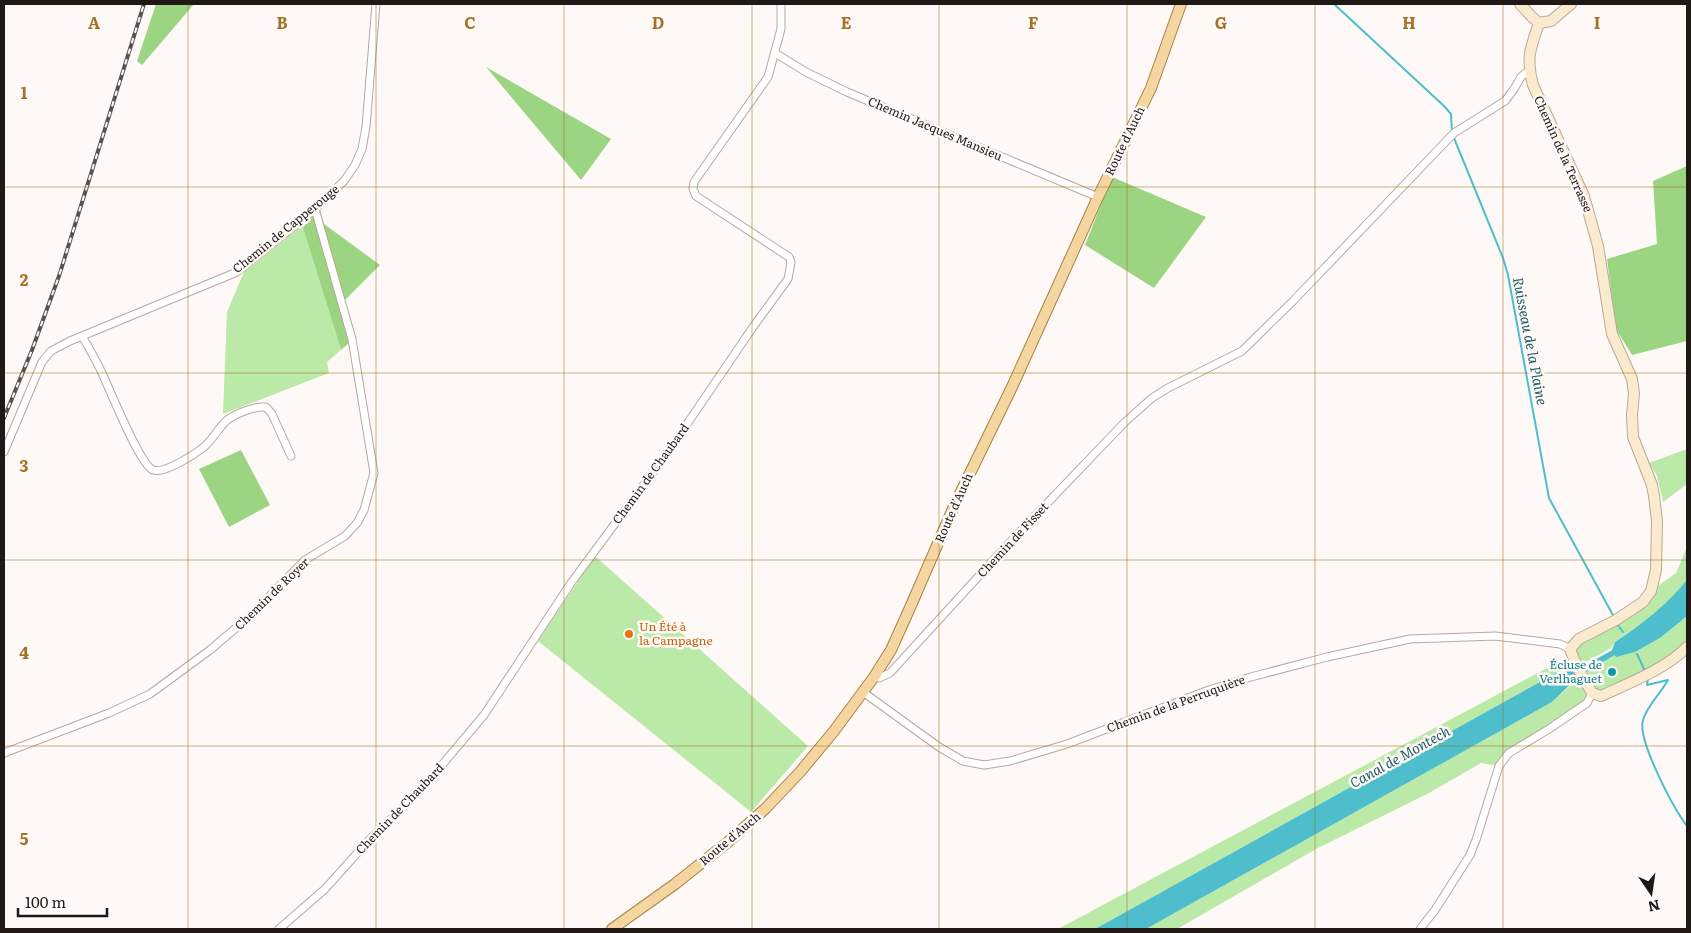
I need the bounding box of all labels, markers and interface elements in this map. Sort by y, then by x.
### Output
text: A [88,10,100,34]
text: B [276,10,288,34]
text: C [464,10,476,34]
text: D [652,10,664,34]
text: E [841,10,852,34]
text: F [1028,10,1038,34]
text: G [1215,10,1227,34]
text: H [1402,10,1416,34]
text: I [1594,10,1600,34]
text: 1 [21,80,28,104]
street label: Chemin Jacques Mansieu [865,92,1006,165]
street label: Chemin de la Terrasse [1530,92,1598,215]
street label: Route d'Auch [1100,103,1149,178]
street label: Chemin de Capperouge [228,180,342,277]
text: 2 [20,267,29,291]
water label: Ruisseau de la Plaine [1509,275,1553,407]
street label: Chemin de Chaubard [608,419,693,527]
text: 3 [20,453,29,477]
street label: Route d'Auch [930,470,977,545]
street label: Chemin de Fisset [973,498,1052,581]
street label: Chemin de Royer [230,553,313,634]
place label: Un Été à la Campagne [639,617,713,649]
marker: Un Été à la Campagne [623,628,635,640]
text: 4 [19,640,29,664]
place label: Écluse de Verlhaguet [1539,655,1602,687]
marker: Écluse de Verlhaguet [1606,666,1618,678]
street label: Chemin de la Perruquière [1104,670,1247,736]
water label: Canal de Montech [1346,720,1454,792]
street label: Chemin de Chaubard [351,758,448,858]
street label: Route d'Auch [695,807,764,869]
text: 5 [20,826,29,850]
north arrow [1626,868,1676,918]
scale bar [18,886,106,918]
text: 100 m [25,890,66,913]
text: N [1646,896,1662,918]

